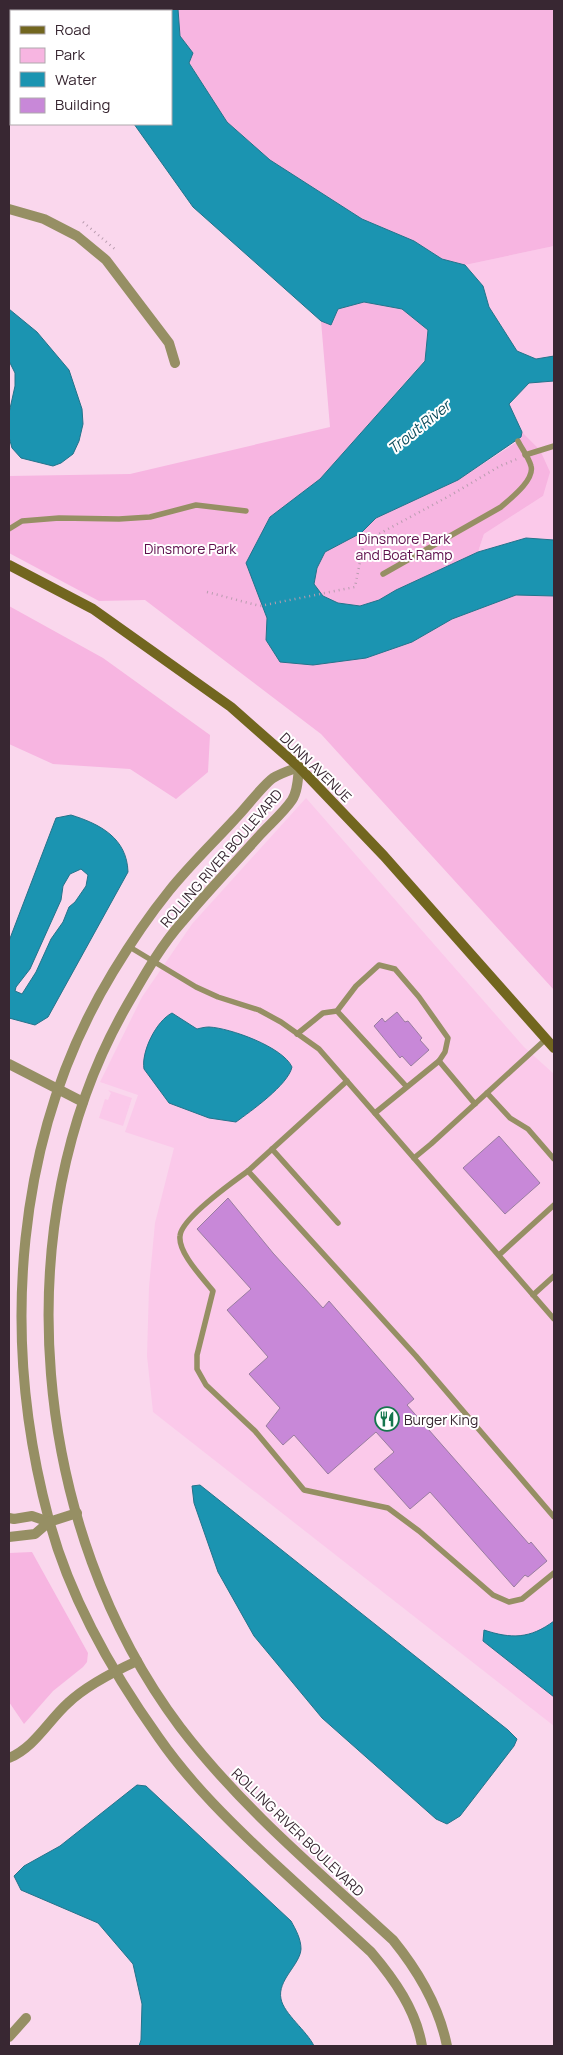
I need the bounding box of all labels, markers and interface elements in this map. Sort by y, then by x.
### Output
legend [10,10,172,125]
text: Road [55,19,91,40]
text: Park [55,44,85,65]
text: Water [55,69,97,90]
text: Building [55,94,110,115]
water label: Trout River [383,394,457,459]
park label: Dinsmore Park and Boat Ramp [356,529,452,564]
park label: Dinsmore Park [144,539,237,558]
street label: DUNN AVENUE [276,728,356,806]
street label: ROLLING RIVER BOULEVARD [156,785,286,931]
restaurant icon: Burger King [374,1406,400,1432]
place label: Burger King [404,1410,478,1429]
street label: ROLLING RIVER BOULEVARD [228,1764,368,1900]

